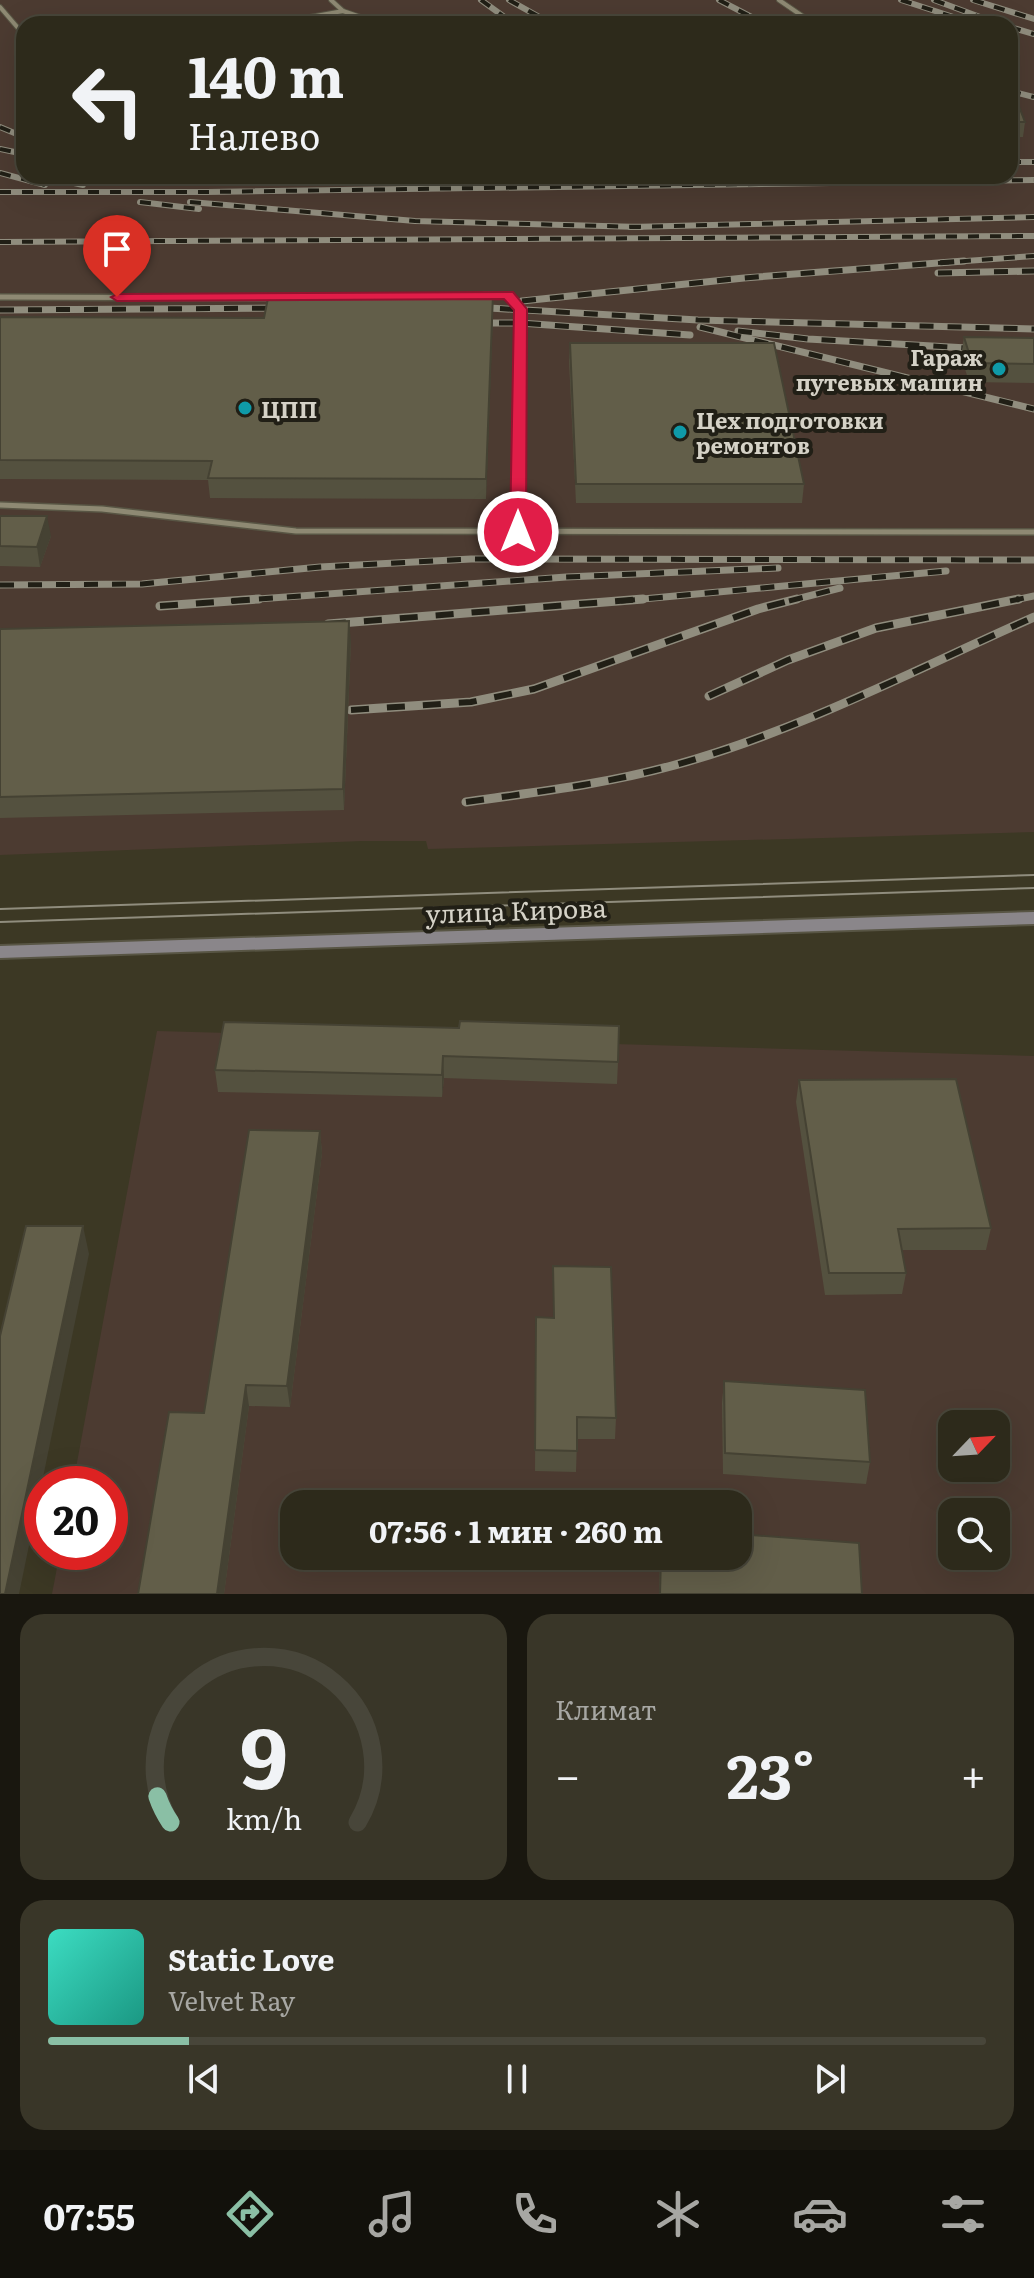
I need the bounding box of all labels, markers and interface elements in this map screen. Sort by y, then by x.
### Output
text: 140 m [188,32,344,115]
icon: left [56,48,160,152]
text: Налево [188,108,320,161]
pin [83,215,151,297]
icon: arrive [95,227,139,271]
place label: Гараж путевых машин [796,340,984,398]
marker: Гараж путевых машин [990,360,1008,378]
place label: ЦПП [261,392,317,425]
marker: ЦПП [236,399,254,417]
place label: Цех подготовки ремонтов [696,403,884,461]
marker: Цех подготовки ремонтов [671,423,689,441]
position arrow [476,490,560,574]
street label: улица Кирова [425,886,607,932]
north arrow [938,1410,1010,1482]
map controls [938,1410,1010,1570]
speed limit sign: 20 [24,1466,128,1570]
button: search [938,1498,1010,1570]
text: 07:56 · 1 мин · 260 m [369,1508,663,1552]
text: Климат [555,1689,656,1728]
text: 9 [240,1691,287,1815]
text: 23° [726,1728,815,1817]
text: − [555,1740,581,1806]
text: + [960,1740,986,1806]
text: km/h [225,1796,302,1839]
text: Static Love [168,1936,335,1980]
text: Velvet Ray [168,1980,295,2019]
icon: previous [182,2057,226,2101]
icon: pause [495,2057,539,2101]
icon: next [808,2057,852,2101]
icon: directions [222,2186,278,2242]
icon: music [364,2186,420,2242]
icon: phone [507,2186,563,2242]
icon: climate [650,2186,706,2242]
icon: car [792,2186,848,2242]
icon: filters [935,2186,991,2242]
text: 07:55 [43,2188,135,2241]

